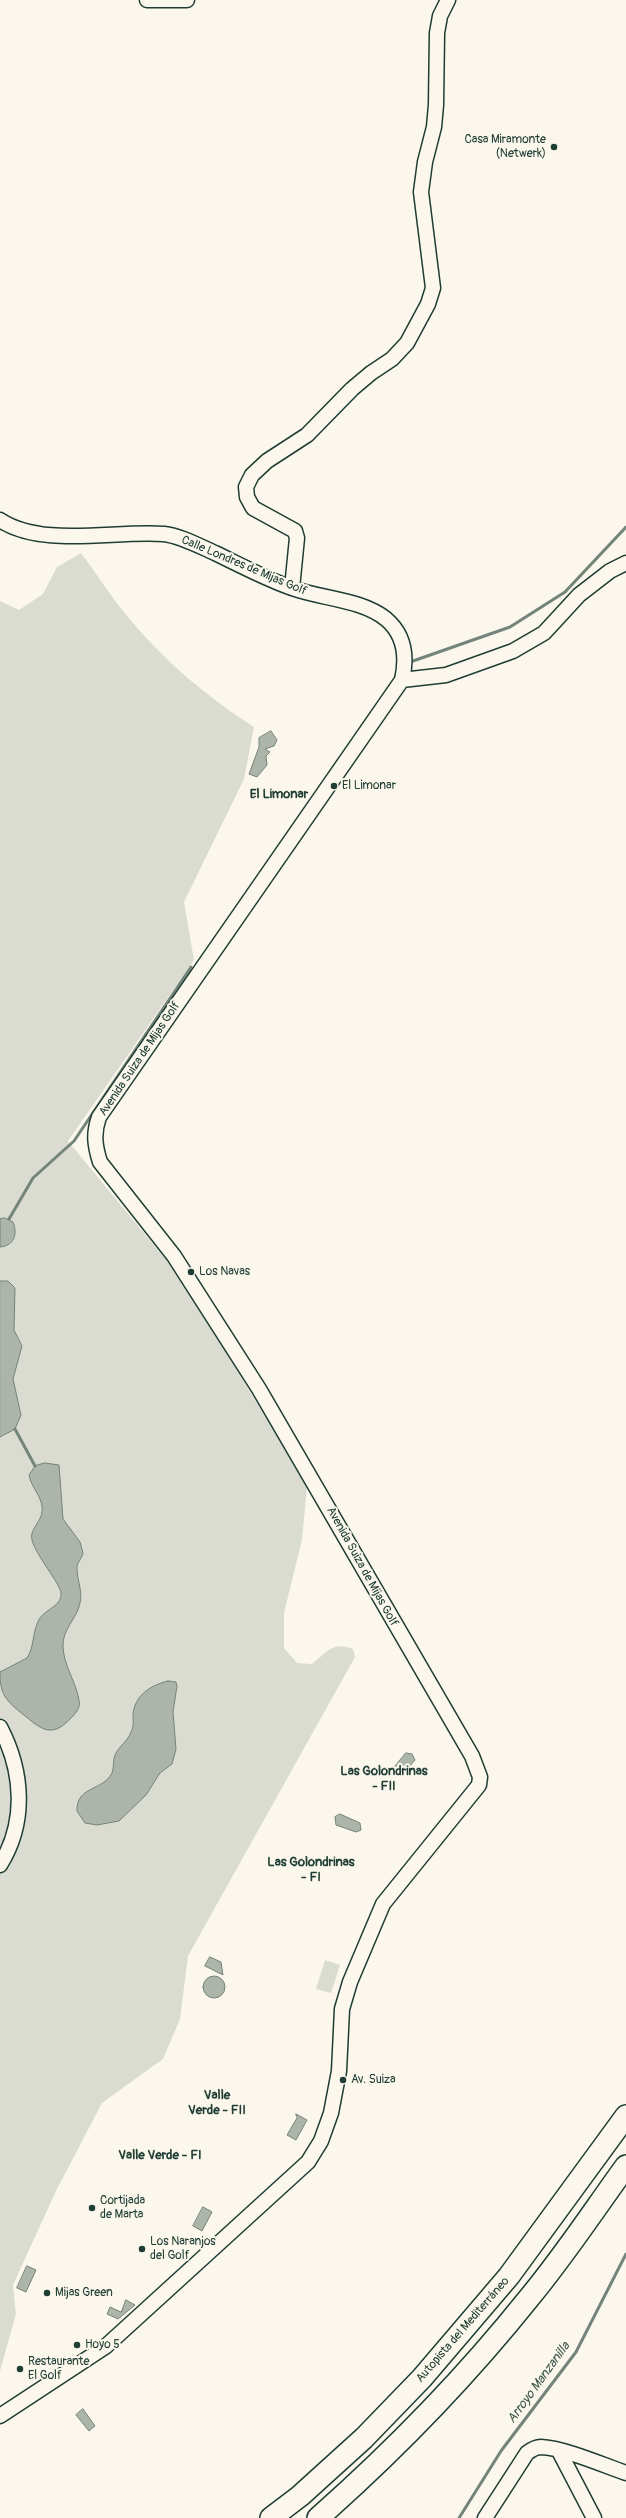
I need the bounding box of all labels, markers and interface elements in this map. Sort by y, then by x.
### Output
place label: Casa Miramonte (Netwerk) [464,133,546,161]
marker: Casa Miramonte (Netwerk) [549,142,559,152]
street label: Calle Londres de Mijas Golf [179,533,309,599]
place label: El Limonar [342,779,396,793]
marker: El Limonar [329,781,339,791]
district label: El Limonar [250,787,308,803]
street label: Avenida Suiza de Mijas Golf [96,999,184,1119]
place label: Los Navas [199,1265,250,1279]
marker: Los Navas [186,1267,196,1277]
street label: Avenida Suiza de Mijas Golf [323,1505,401,1629]
district label: Las Golondrinas - FII [340,1764,428,1795]
district label: Las Golondrinas - FI [267,1855,355,1886]
place label: Av. Suiza [351,2073,396,2087]
marker: Av. Suiza [338,2075,348,2085]
district label: Valle Verde - FII [188,2088,246,2119]
district label: Valle Verde - FI [118,2148,202,2164]
place label: Cortijada de Marta [100,2194,145,2222]
marker: Cortijada de Marta [87,2203,97,2213]
place label: Los Naranjos del Golf [150,2235,216,2263]
marker: Los Naranjos del Golf [137,2244,147,2254]
street label: Autopista del Mediterráneo [413,2274,513,2386]
place label: Mijas Green [55,2286,113,2300]
marker: Mijas Green [42,2288,52,2298]
place label: Hoyo 5 [85,2338,120,2352]
water label: Arroyo Manzanilla [504,2339,574,2427]
marker: Hoyo 5 [72,2340,82,2350]
place label: Restaurante El Golf [28,2355,89,2383]
marker: Restaurante El Golf [15,2364,25,2374]

